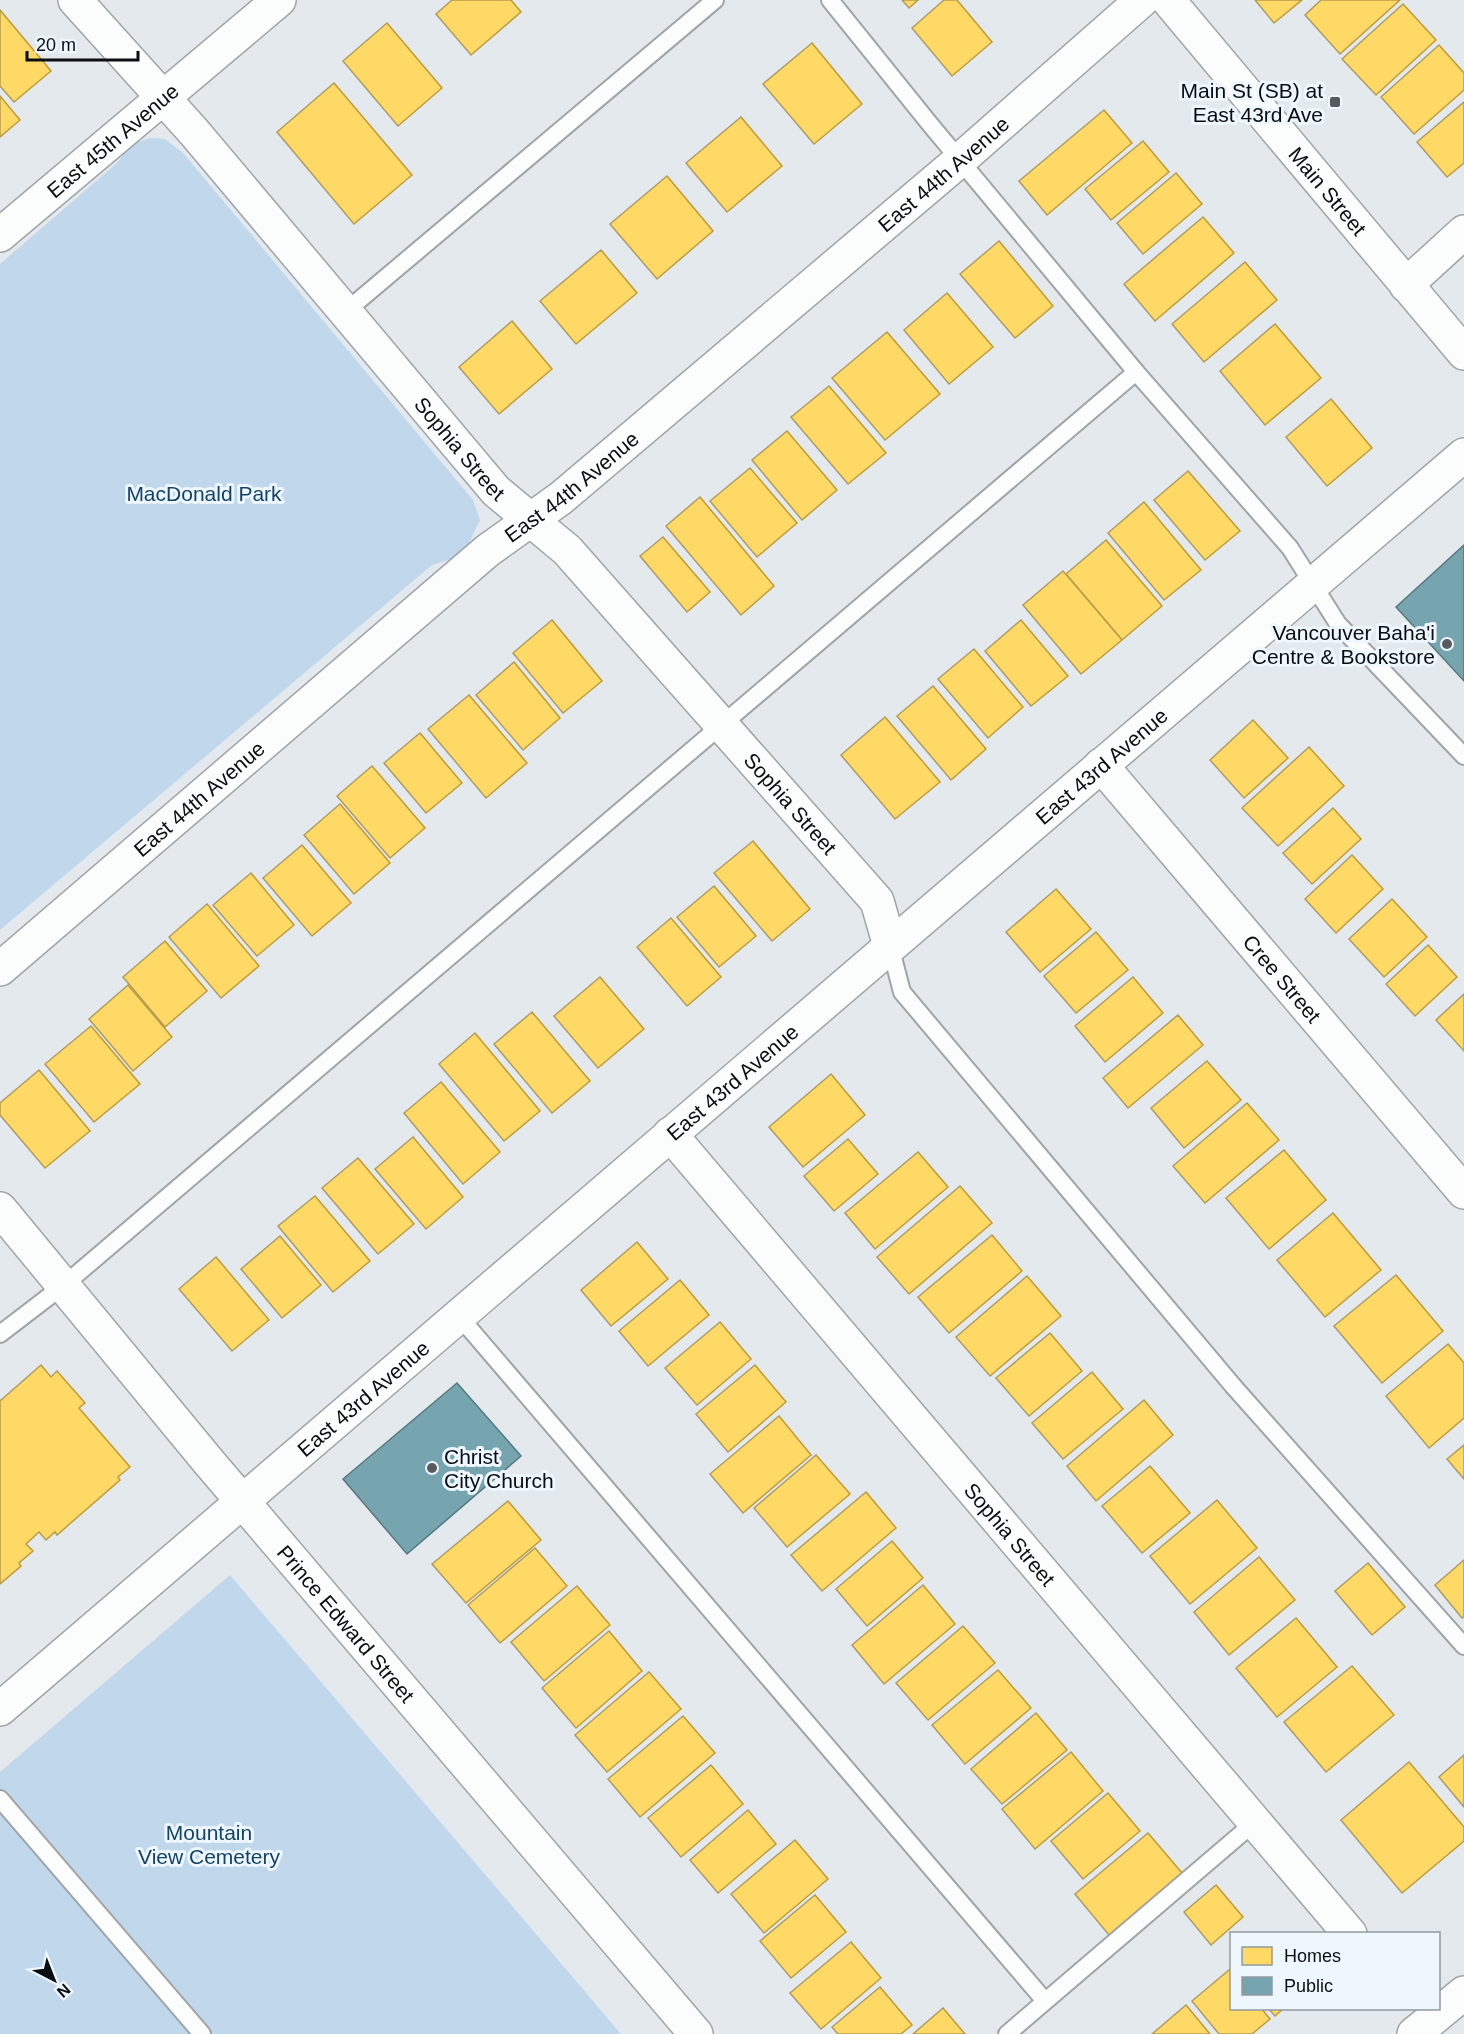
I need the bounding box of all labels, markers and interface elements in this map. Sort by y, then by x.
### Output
scale bar [27,24,138,62]
text: 20 m [36,35,76,55]
street label: East 45th Avenue [42,79,183,202]
place label: Main St (SB) at East 43rd Ave [1181,79,1323,126]
marker: Main St (SB) at East 43rd Ave [1328,95,1342,109]
street label: East 44th Avenue [873,111,1013,236]
street label: Main Street [1285,142,1371,239]
street label: Sophia Street [410,392,509,505]
street label: East 44th Avenue [500,426,643,546]
park label: MacDonald Park [126,482,282,505]
place label: Vancouver Baha'i Centre & Bookstore [1252,621,1435,668]
marker: Vancouver Baha'i Centre & Bookstore [1440,637,1454,651]
street label: East 43rd Avenue [1031,703,1172,828]
street label: East 44th Avenue [129,736,269,861]
street label: Sophia Street [740,748,842,859]
street label: Cree Street [1239,930,1326,1027]
street label: East 43rd Avenue [662,1019,802,1144]
street label: East 43rd Avenue [293,1335,433,1461]
place label: Christ City Church [444,1445,554,1492]
marker: Christ City Church [425,1461,439,1475]
street label: Sophia Street [960,1478,1060,1590]
street label: Prince Edward Street [273,1540,419,1707]
park label: Mountain View Cemetery [138,1821,280,1868]
legend [1230,1932,1440,2010]
text: Homes [1284,1946,1341,1966]
north arrow [24,1950,84,2010]
text: Public [1284,1976,1333,1996]
text: N [54,1981,74,2001]

